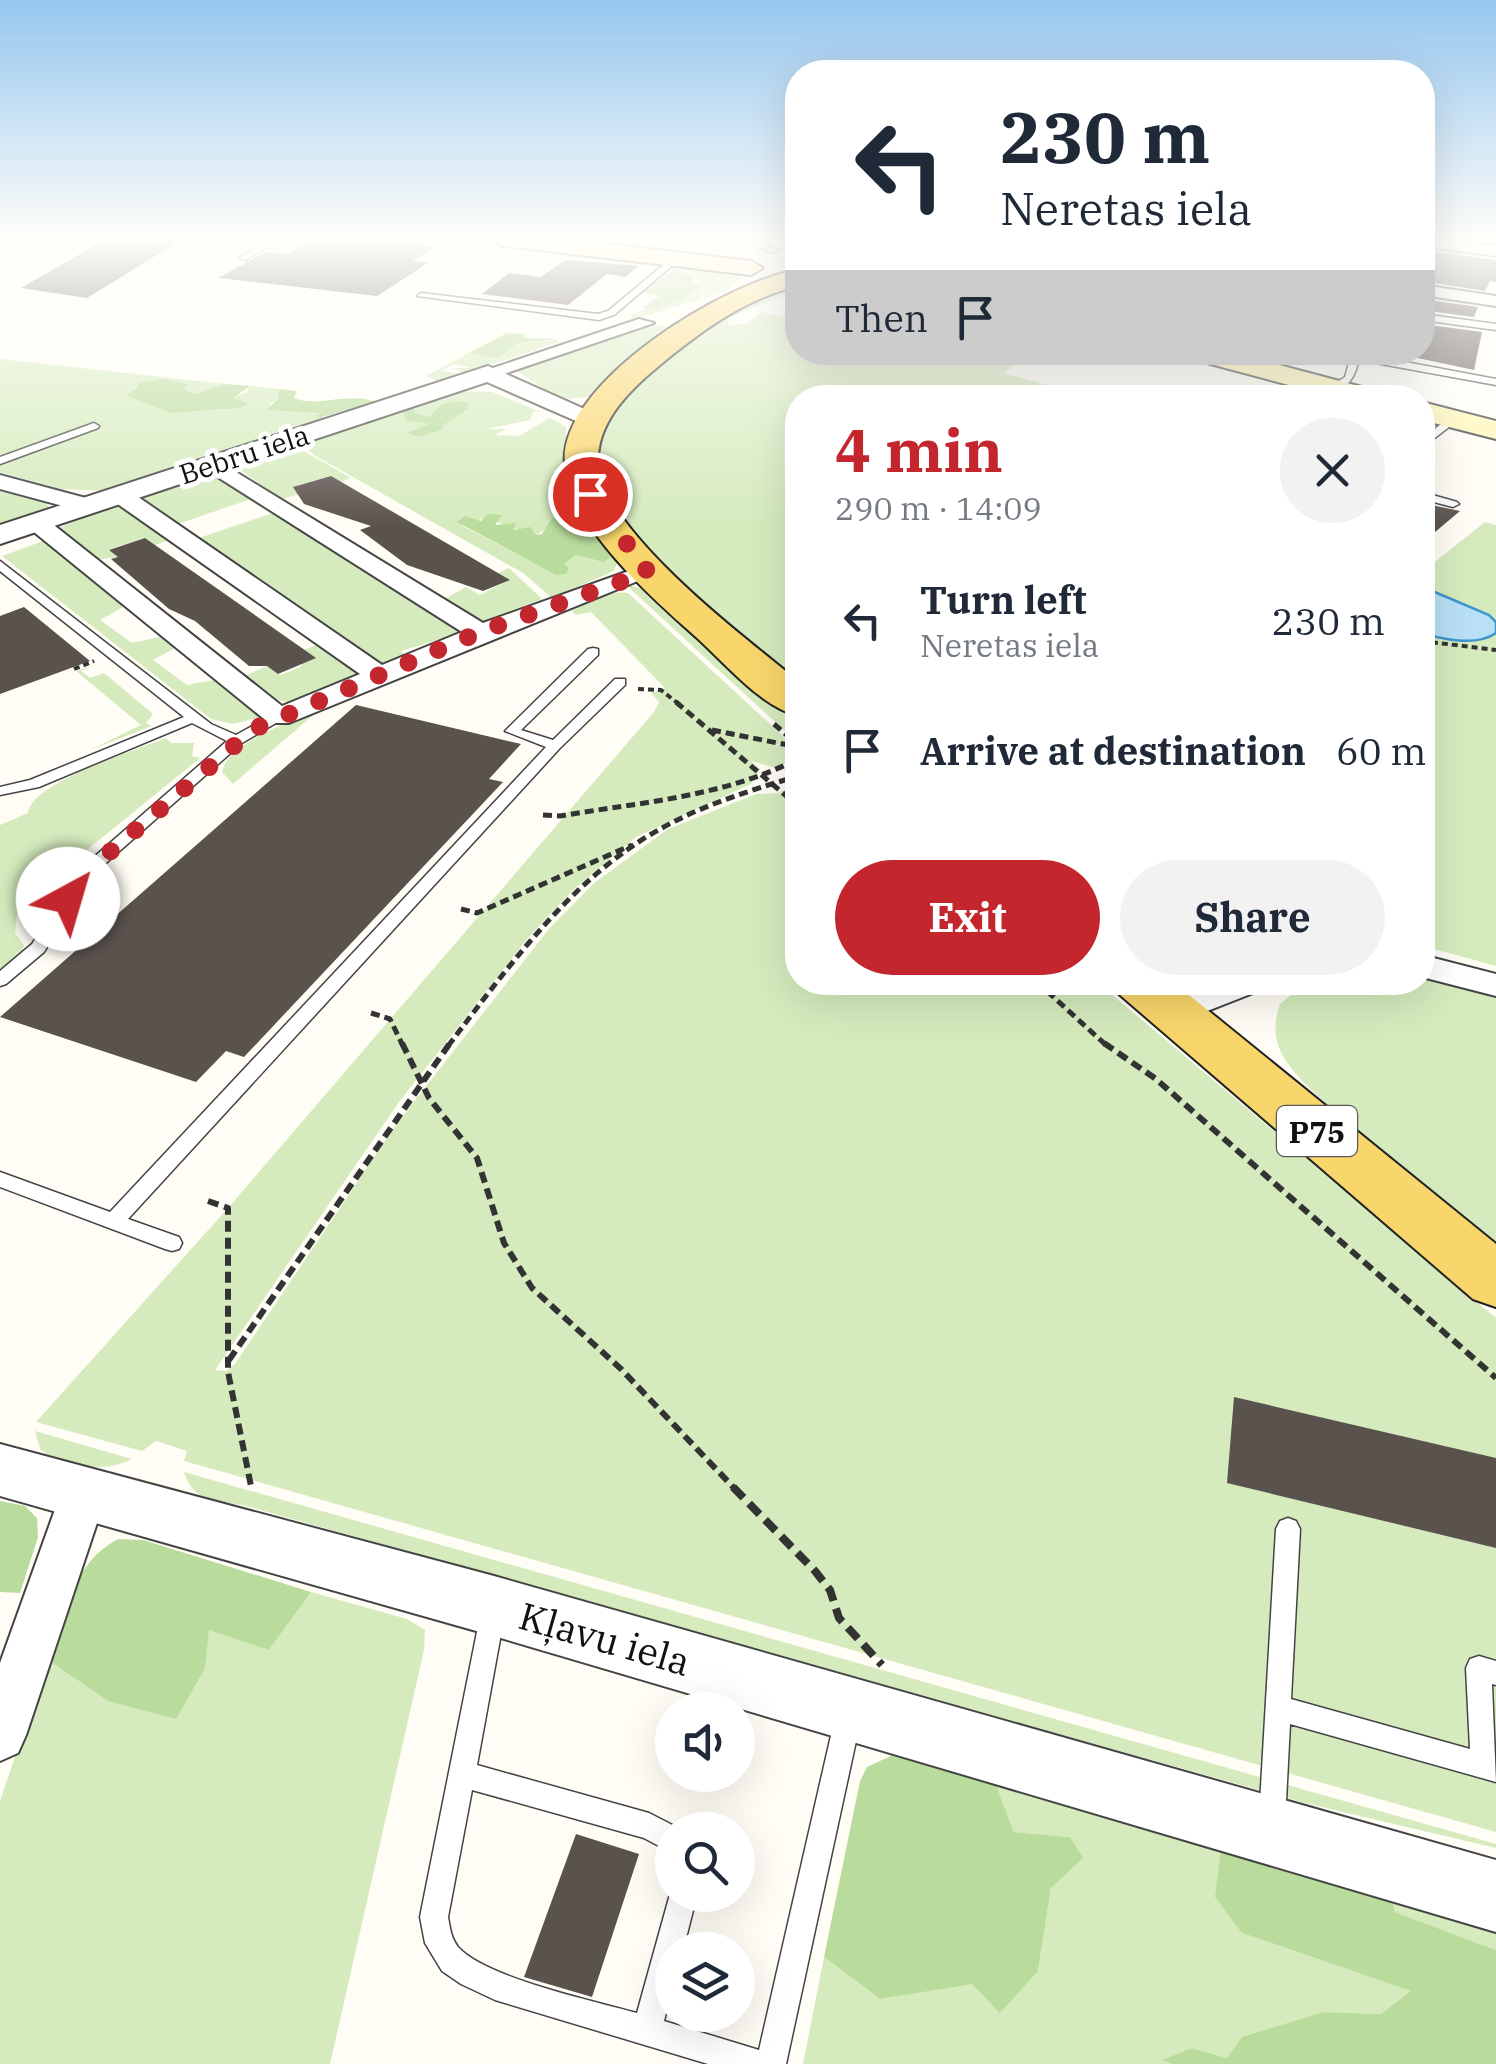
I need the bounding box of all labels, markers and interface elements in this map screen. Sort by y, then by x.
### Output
text: 230 m [1000,91,1210,182]
icon: left [835,100,965,230]
text: Neretas iela [1000,179,1252,237]
icon: arrive [948,290,1003,345]
text: Then [835,293,928,342]
text: 4 min [835,410,1003,489]
street label: Bebru iela [174,416,314,492]
button: close [1280,418,1385,523]
pin [548,452,633,537]
icon: arrive [563,467,618,522]
text: 290 m · 14:09 [835,487,1042,529]
text: Turn left [920,575,1087,624]
icon: left [835,593,890,648]
text: 230 m [1272,596,1385,645]
text: Neretas iela [920,624,1099,666]
icon: arrive [835,723,890,778]
text: Arrive at destination [920,726,1306,775]
text: 60 m [1336,726,1427,775]
position arrow [16,847,120,951]
button: Exit [835,860,1100,975]
button: Share [1120,860,1385,975]
road number: P75 [1277,1106,1357,1156]
street label: Kļavu iela [514,1590,696,1686]
map controls [655,1692,755,2032]
button: sound [655,1692,755,1792]
button: search [655,1812,755,1912]
button: layers [655,1932,755,2032]

